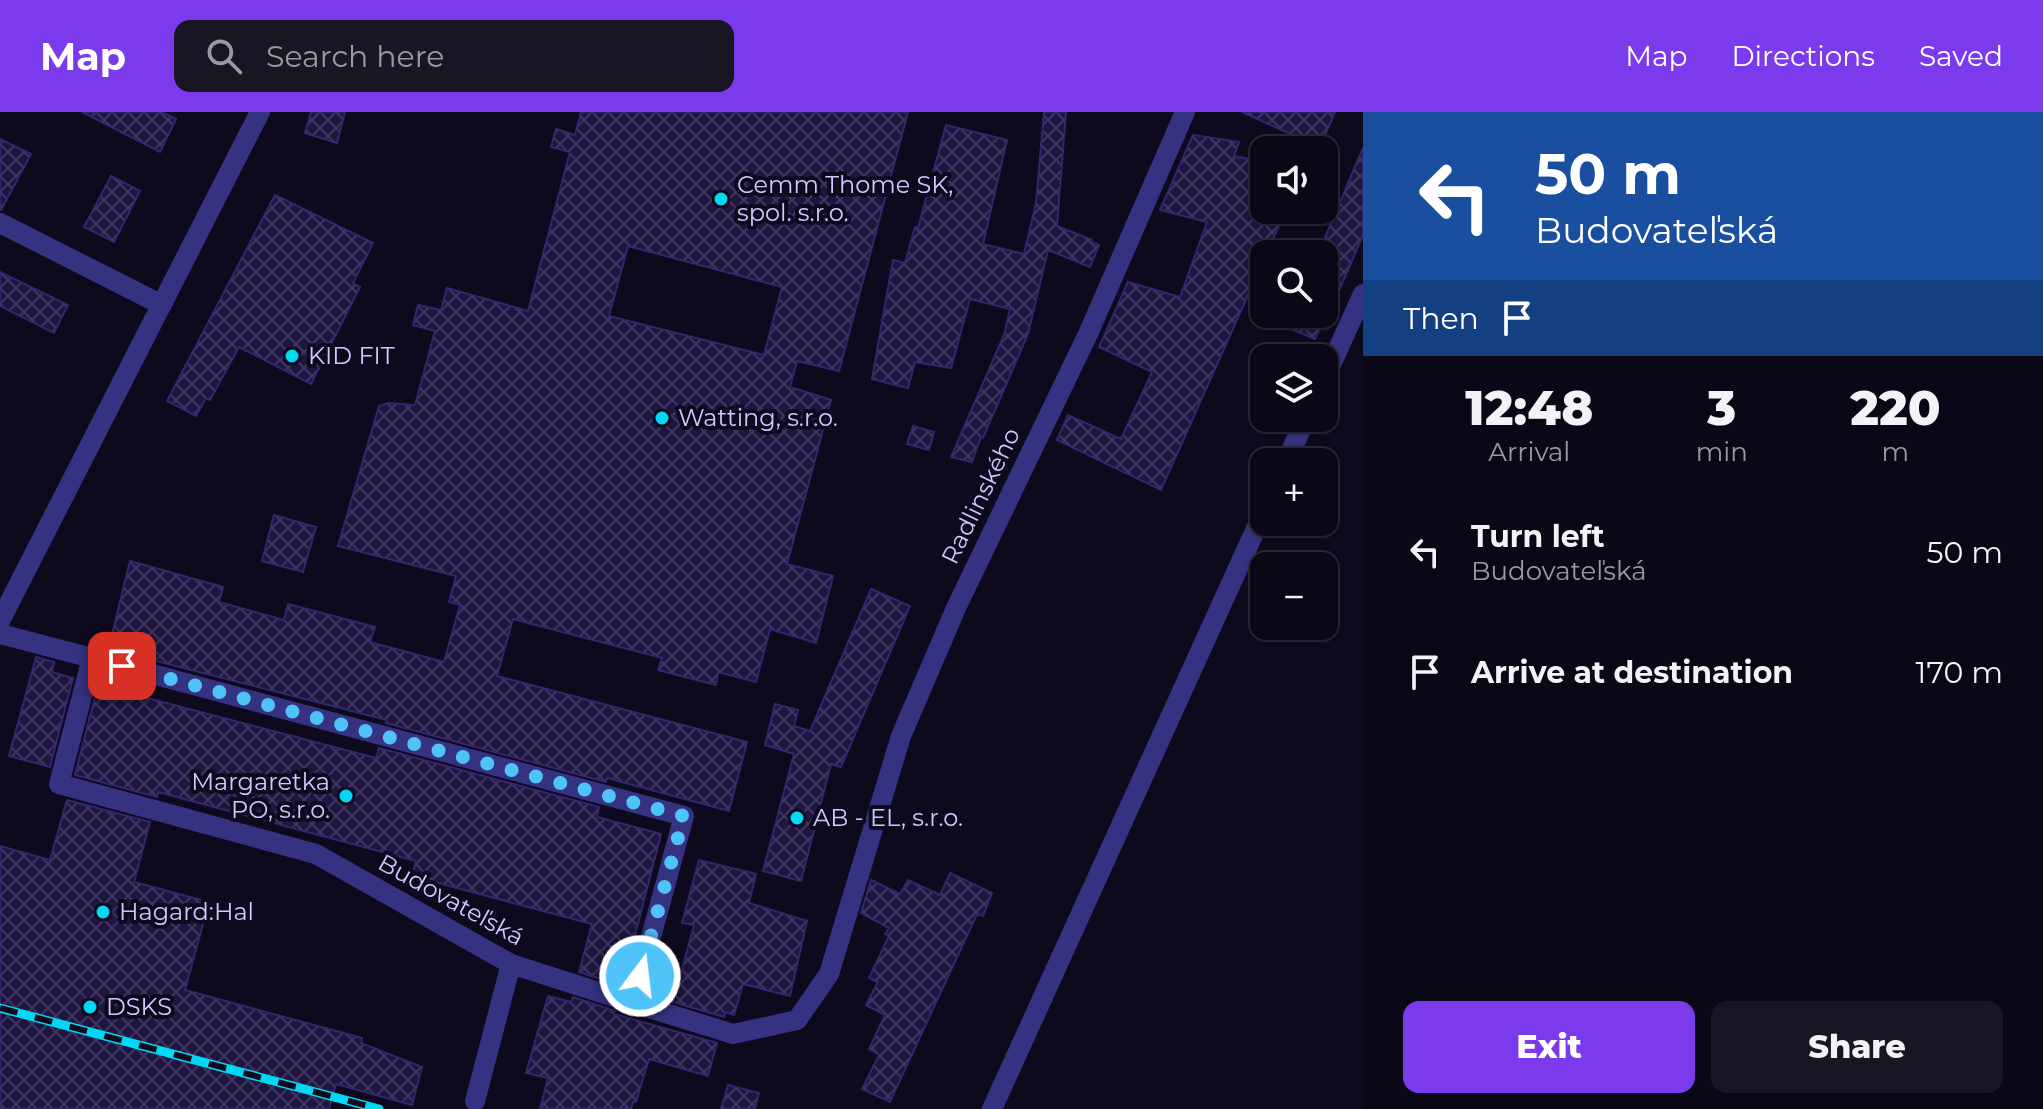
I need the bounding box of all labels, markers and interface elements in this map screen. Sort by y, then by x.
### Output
search box [174,20,734,92]
text: Map [40,33,126,80]
icon: search [202,34,246,78]
text: Search here [266,38,444,75]
text: Map [1625,39,1687,73]
text: Directions [1731,39,1875,73]
text: Saved [1919,39,2003,73]
map controls [1250,136,1338,640]
button: sound [1250,136,1338,224]
text: 50 m [1535,140,1681,208]
icon: left [1403,144,1507,248]
place label: Cemm Thome SK, spol. s.r.o. [737,170,953,227]
marker: Cemm Thome SK, spol. s.r.o. [712,190,730,208]
text: Budovateľská [1535,208,1778,252]
button: search [1250,240,1338,328]
icon: arrive [1495,296,1539,340]
text: Then [1403,300,1479,337]
place label: KID FIT [308,341,395,370]
button: layers [1250,344,1338,432]
marker: KID FIT [283,347,301,365]
text: 12:48 [1465,379,1593,437]
text: 3 [1707,379,1736,437]
text: 220 [1850,379,1941,437]
place label: Watting, s.r.o. [678,403,838,432]
marker: Watting, s.r.o. [653,409,671,427]
street label: Radlinského [935,423,1026,569]
text: Arrival [1488,436,1570,468]
text: min [1696,436,1748,468]
text: m [1882,436,1909,468]
button: + [1250,448,1338,536]
text: Turn left [1471,518,1604,555]
icon: left [1403,530,1447,574]
text: 50 m [1926,534,2003,571]
button: − [1250,552,1338,640]
text: Budovateľská [1471,555,1647,587]
pin [88,632,156,700]
icon: arrive [100,644,144,688]
icon: arrive [1403,650,1447,694]
text: Arrive at destination [1471,654,1793,691]
text: 170 m [1916,654,2003,691]
place label: Margaretka PO, s.r.o. [191,767,330,824]
marker: Margaretka PO, s.r.o. [337,787,355,805]
place label: AB - EL, s.r.o. [813,803,963,832]
marker: AB - EL, s.r.o. [788,809,806,827]
street label: Budovateľská [373,848,529,952]
place label: Hagard:Hal [119,897,254,926]
marker: Hagard:Hal [94,903,112,921]
position arrow [598,934,682,1018]
place label: DSKS [106,992,172,1021]
marker: DSKS [81,998,99,1016]
button: Exit [1403,1001,1695,1093]
button: Share [1711,1001,2003,1093]

